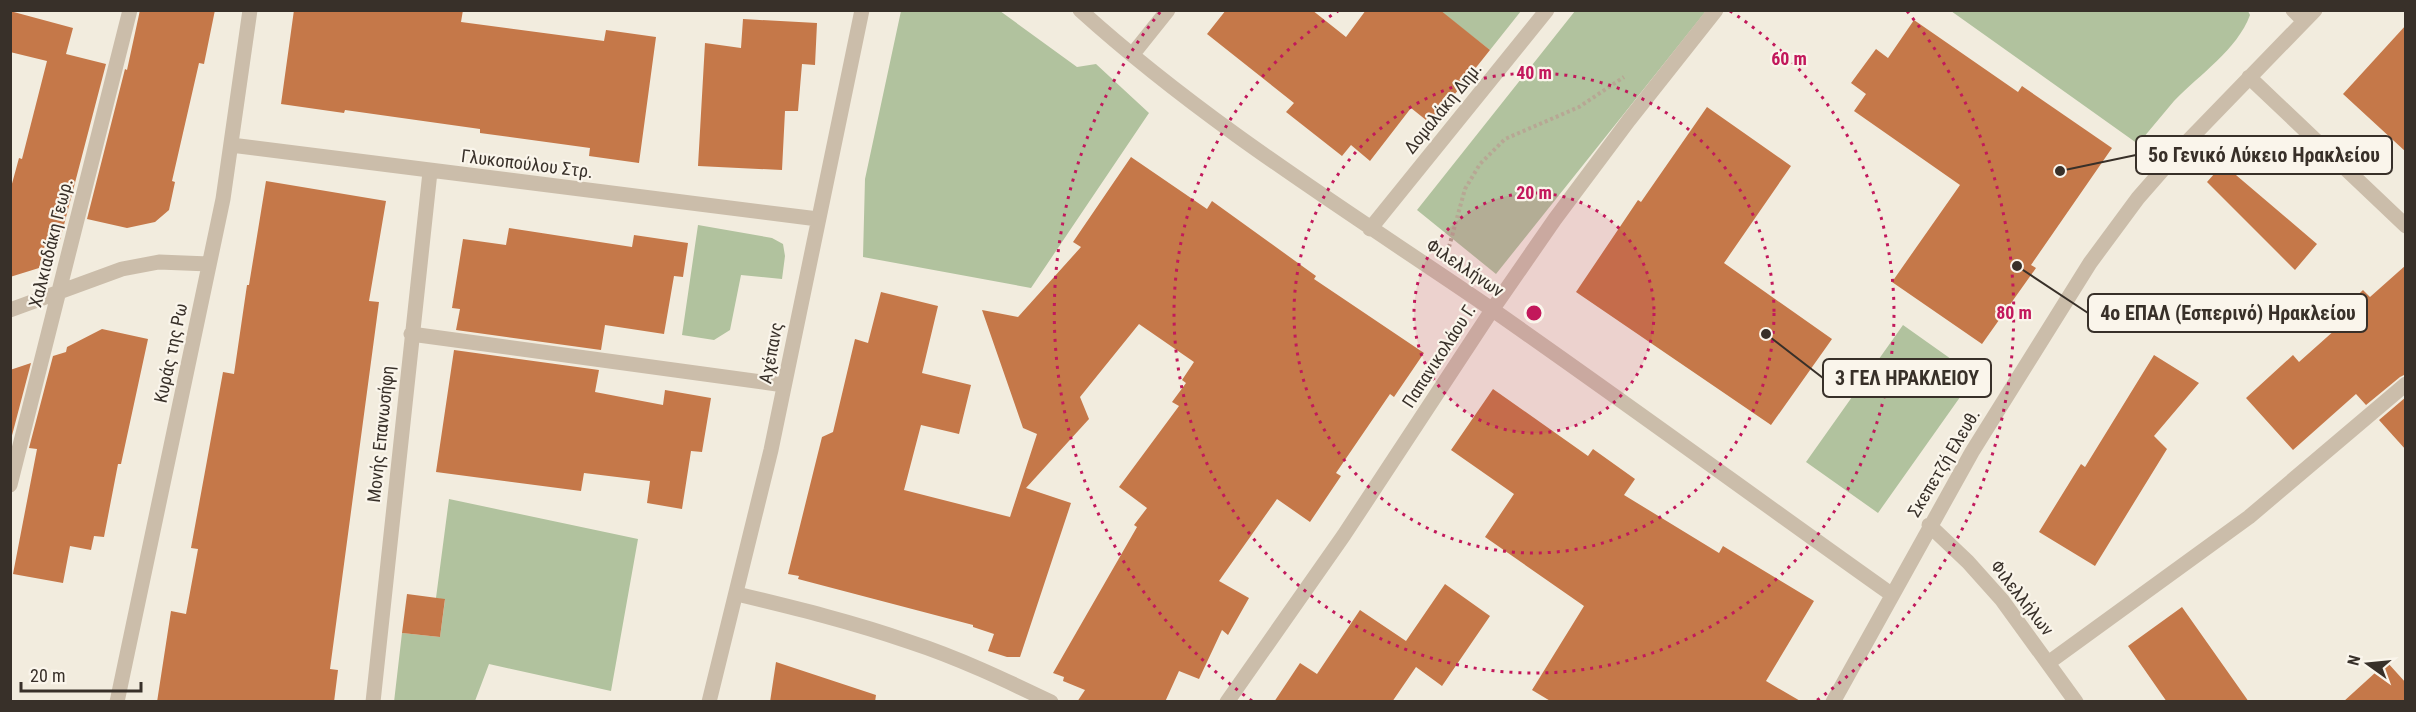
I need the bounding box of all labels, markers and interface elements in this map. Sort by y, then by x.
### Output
text: 60 m [1771,48,1807,69]
street label: Δομαλάκη Δημ. [1399,58,1486,158]
text: 40 m [1516,62,1552,83]
callout: 5ο Γενικό Λύκειο Ηρακλείου [2136,136,2392,174]
text: 5ο Γενικό Λύκειο Ηρακλείου [2148,143,2380,167]
street label: Γλυκοπούλου Στρ. [460,145,594,182]
street label: Χαλκιαδάκη Γεωρ. [24,176,77,309]
text: 20 m [1516,182,1552,203]
street label: Φιλελλήνων [1423,234,1508,301]
callout: 4o ΕΠΑΛ (Εσπερινό) Ηρακλείου [2088,294,2367,332]
street label: Παπανικολάου Γ. [1397,300,1480,411]
street label: Κυράς της Ρω [150,301,191,405]
text: 4o ΕΠΑΛ (Εσπερινό) Ηρακλείου [2100,301,2356,325]
text: 80 m [1996,302,2032,323]
centre of rings [1524,303,1544,323]
street label: Αχέπανς [754,320,787,385]
callout: 3 ΓΕΛ ΗΡΑΚΛΕΙΟΥ [1823,359,1991,397]
street label: Μονής Επανωσήφη [363,364,398,503]
text: 3 ΓΕΛ ΗΡΑΚΛΕΙΟΥ [1835,366,1979,390]
street label: Σκεπετζή Ελευθ. [1903,405,1984,521]
street label: Φιλελλήλων [1987,556,2058,640]
north arrow [2338,634,2398,694]
text: N [2344,653,2364,667]
scale bar [21,655,141,693]
text: 20 m [30,665,65,686]

